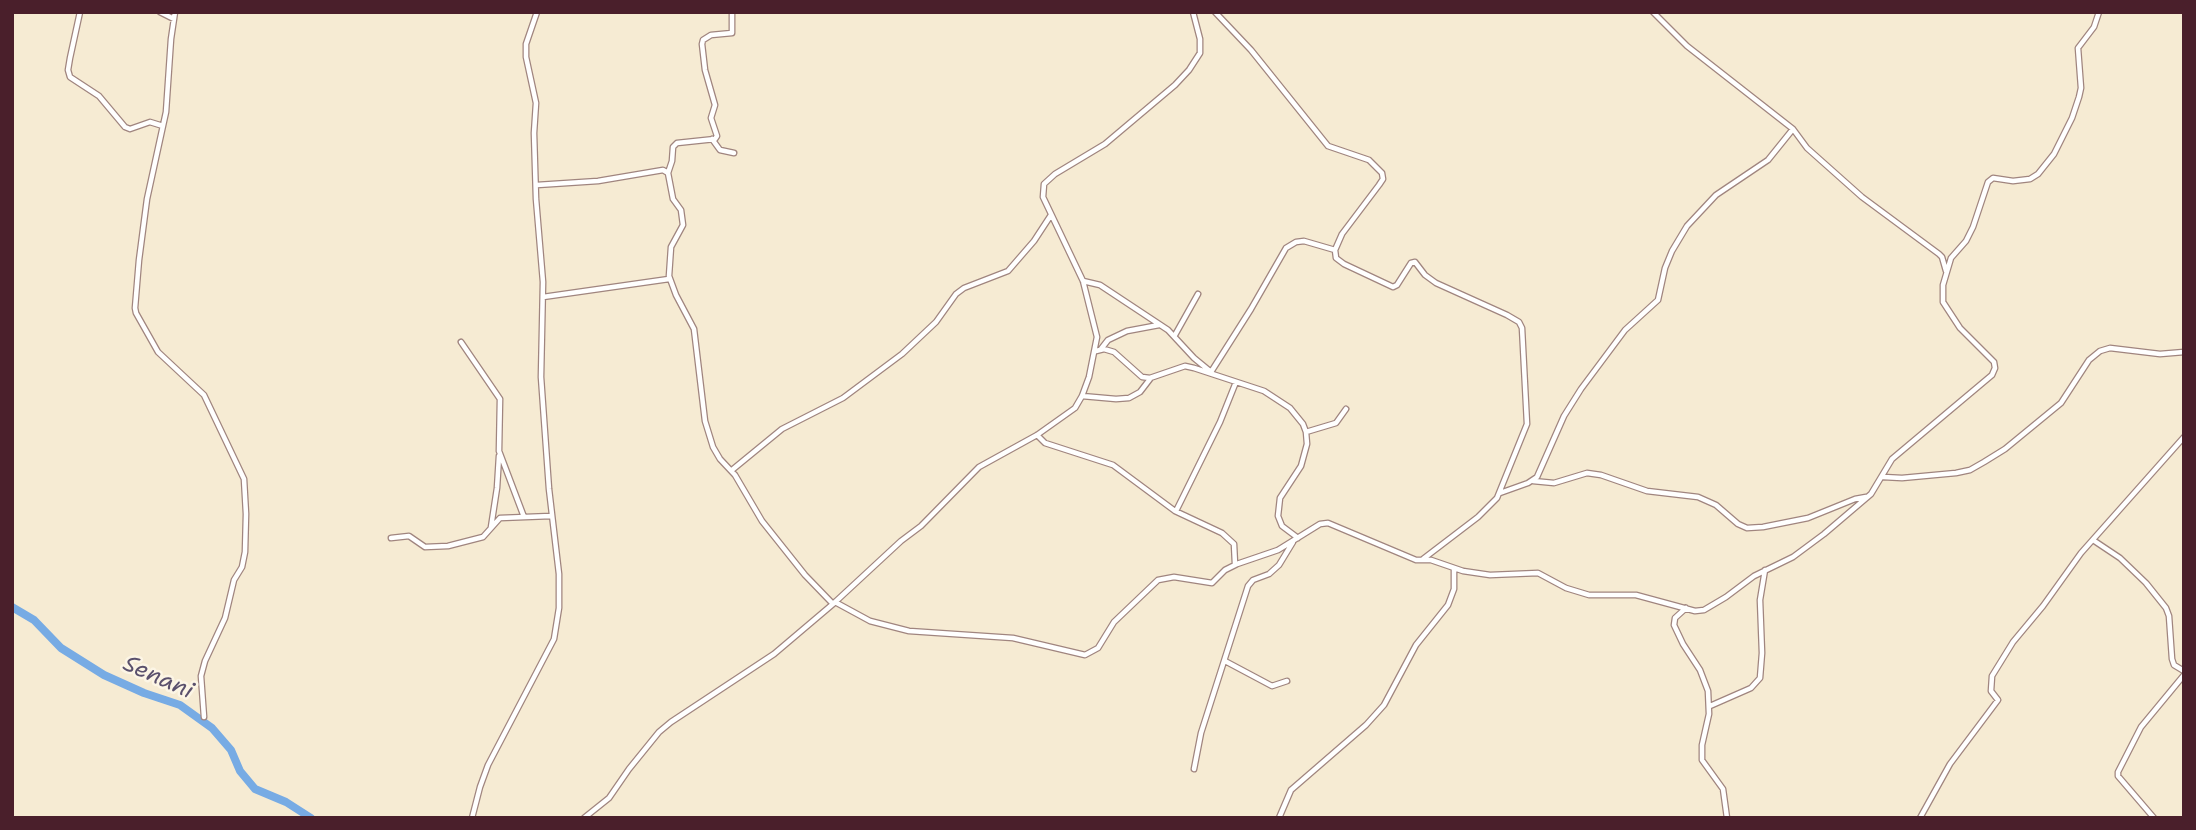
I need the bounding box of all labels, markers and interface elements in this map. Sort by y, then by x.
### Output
water label: Senani [118,650,198,706]

